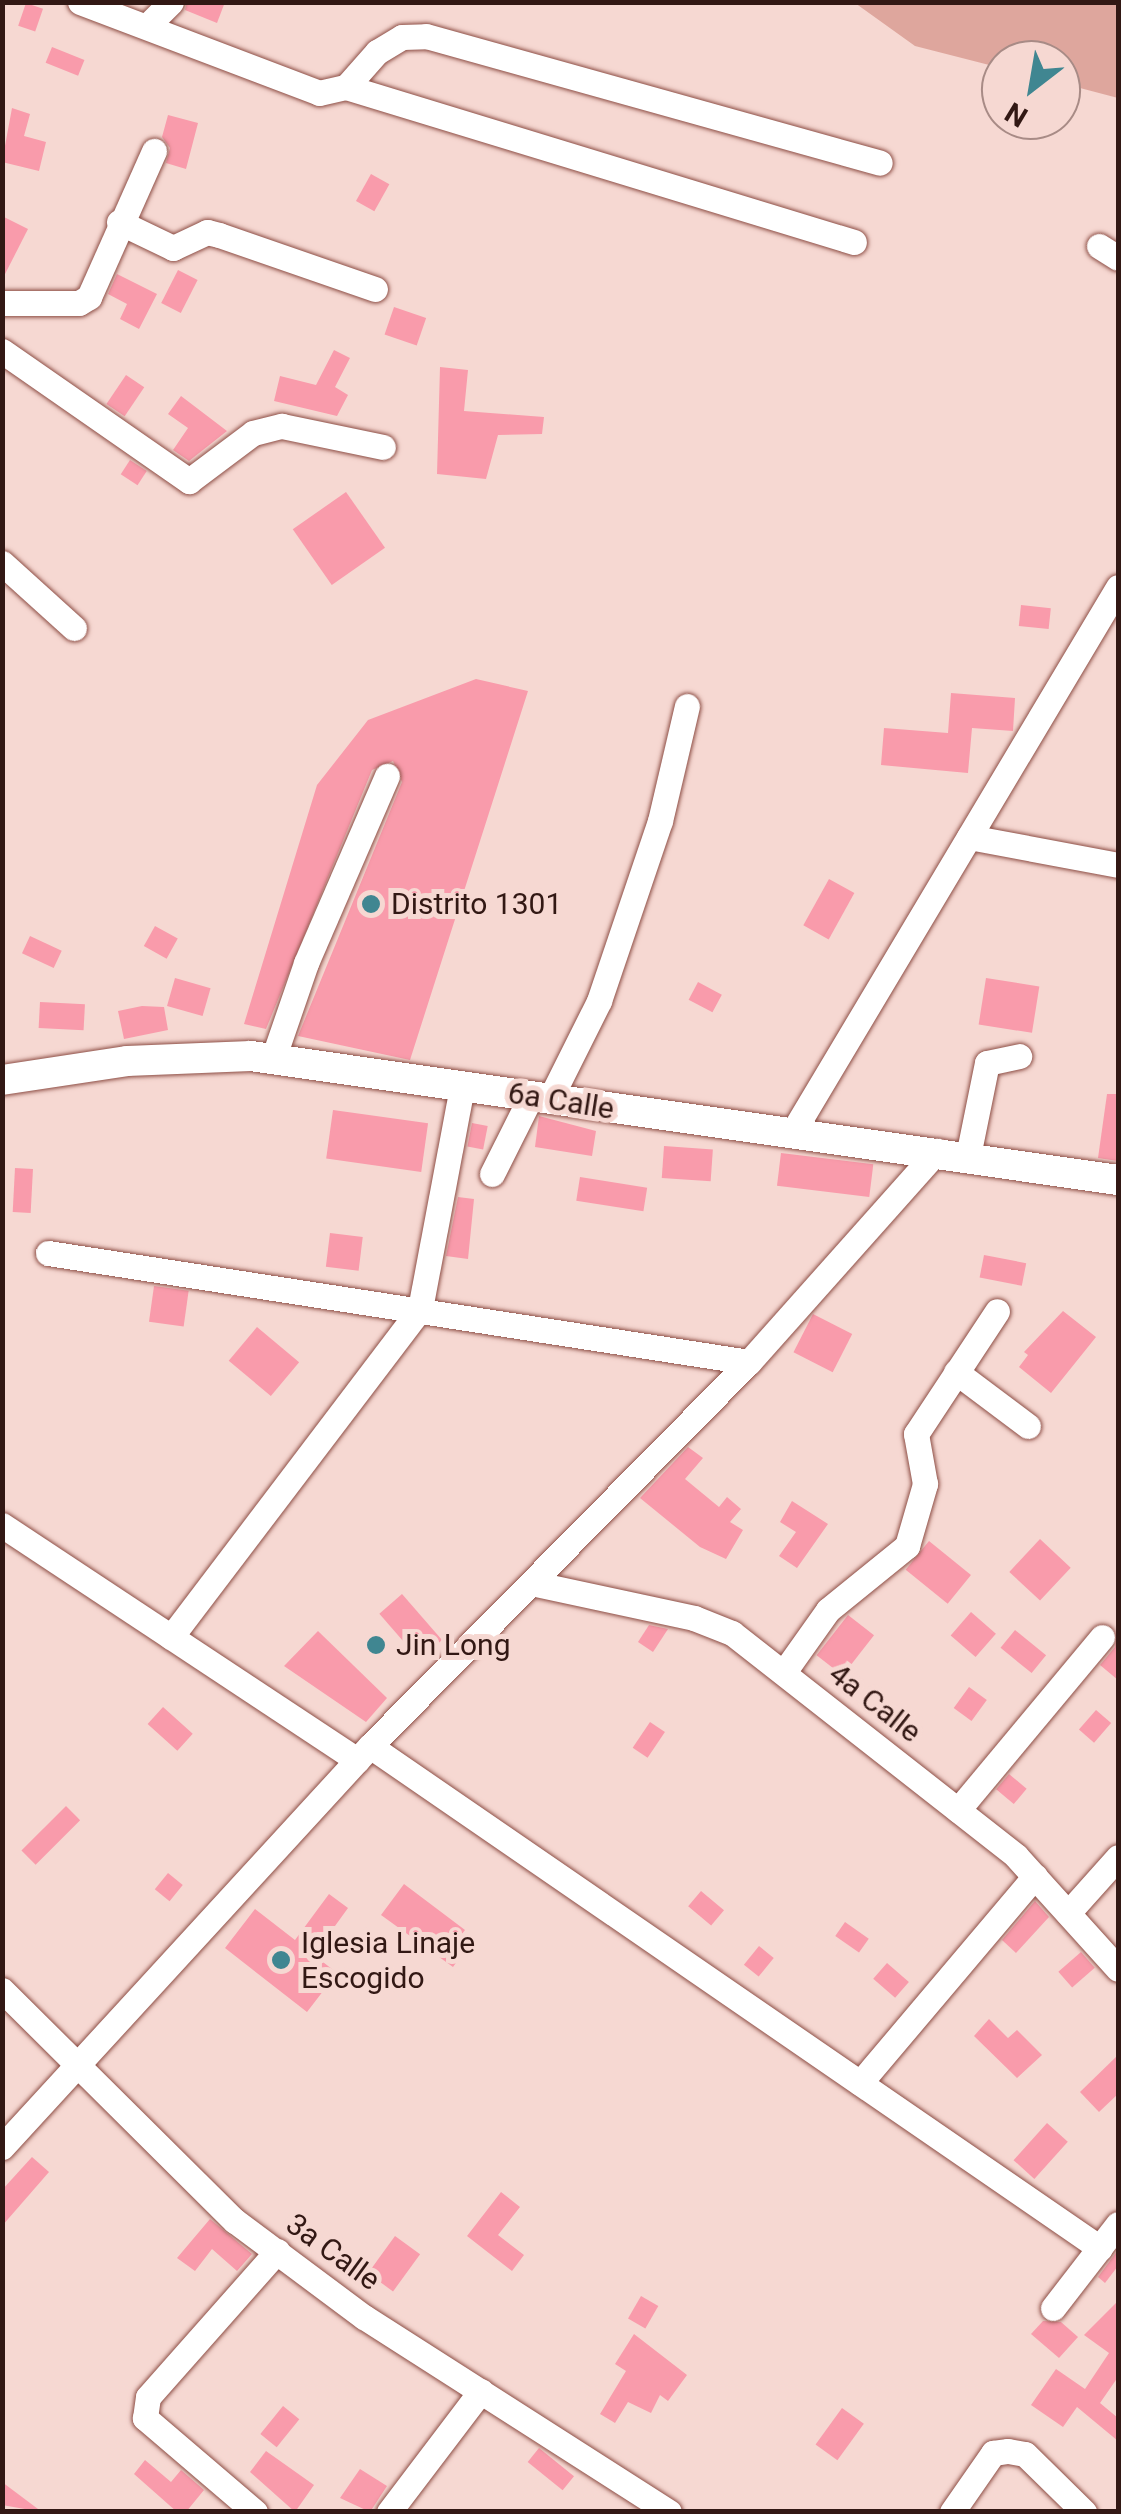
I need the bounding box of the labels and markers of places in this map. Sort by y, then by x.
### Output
place label: Distrito 1301 [391,886,562,922]
marker: Distrito 1301 [360,893,382,915]
place label: Jin Long [396,1627,511,1663]
marker: Jin Long [365,1634,387,1656]
place label: Iglesia Linaje Escogido [301,1925,475,1996]
marker: Iglesia Linaje Escogido [270,1949,292,1971]

